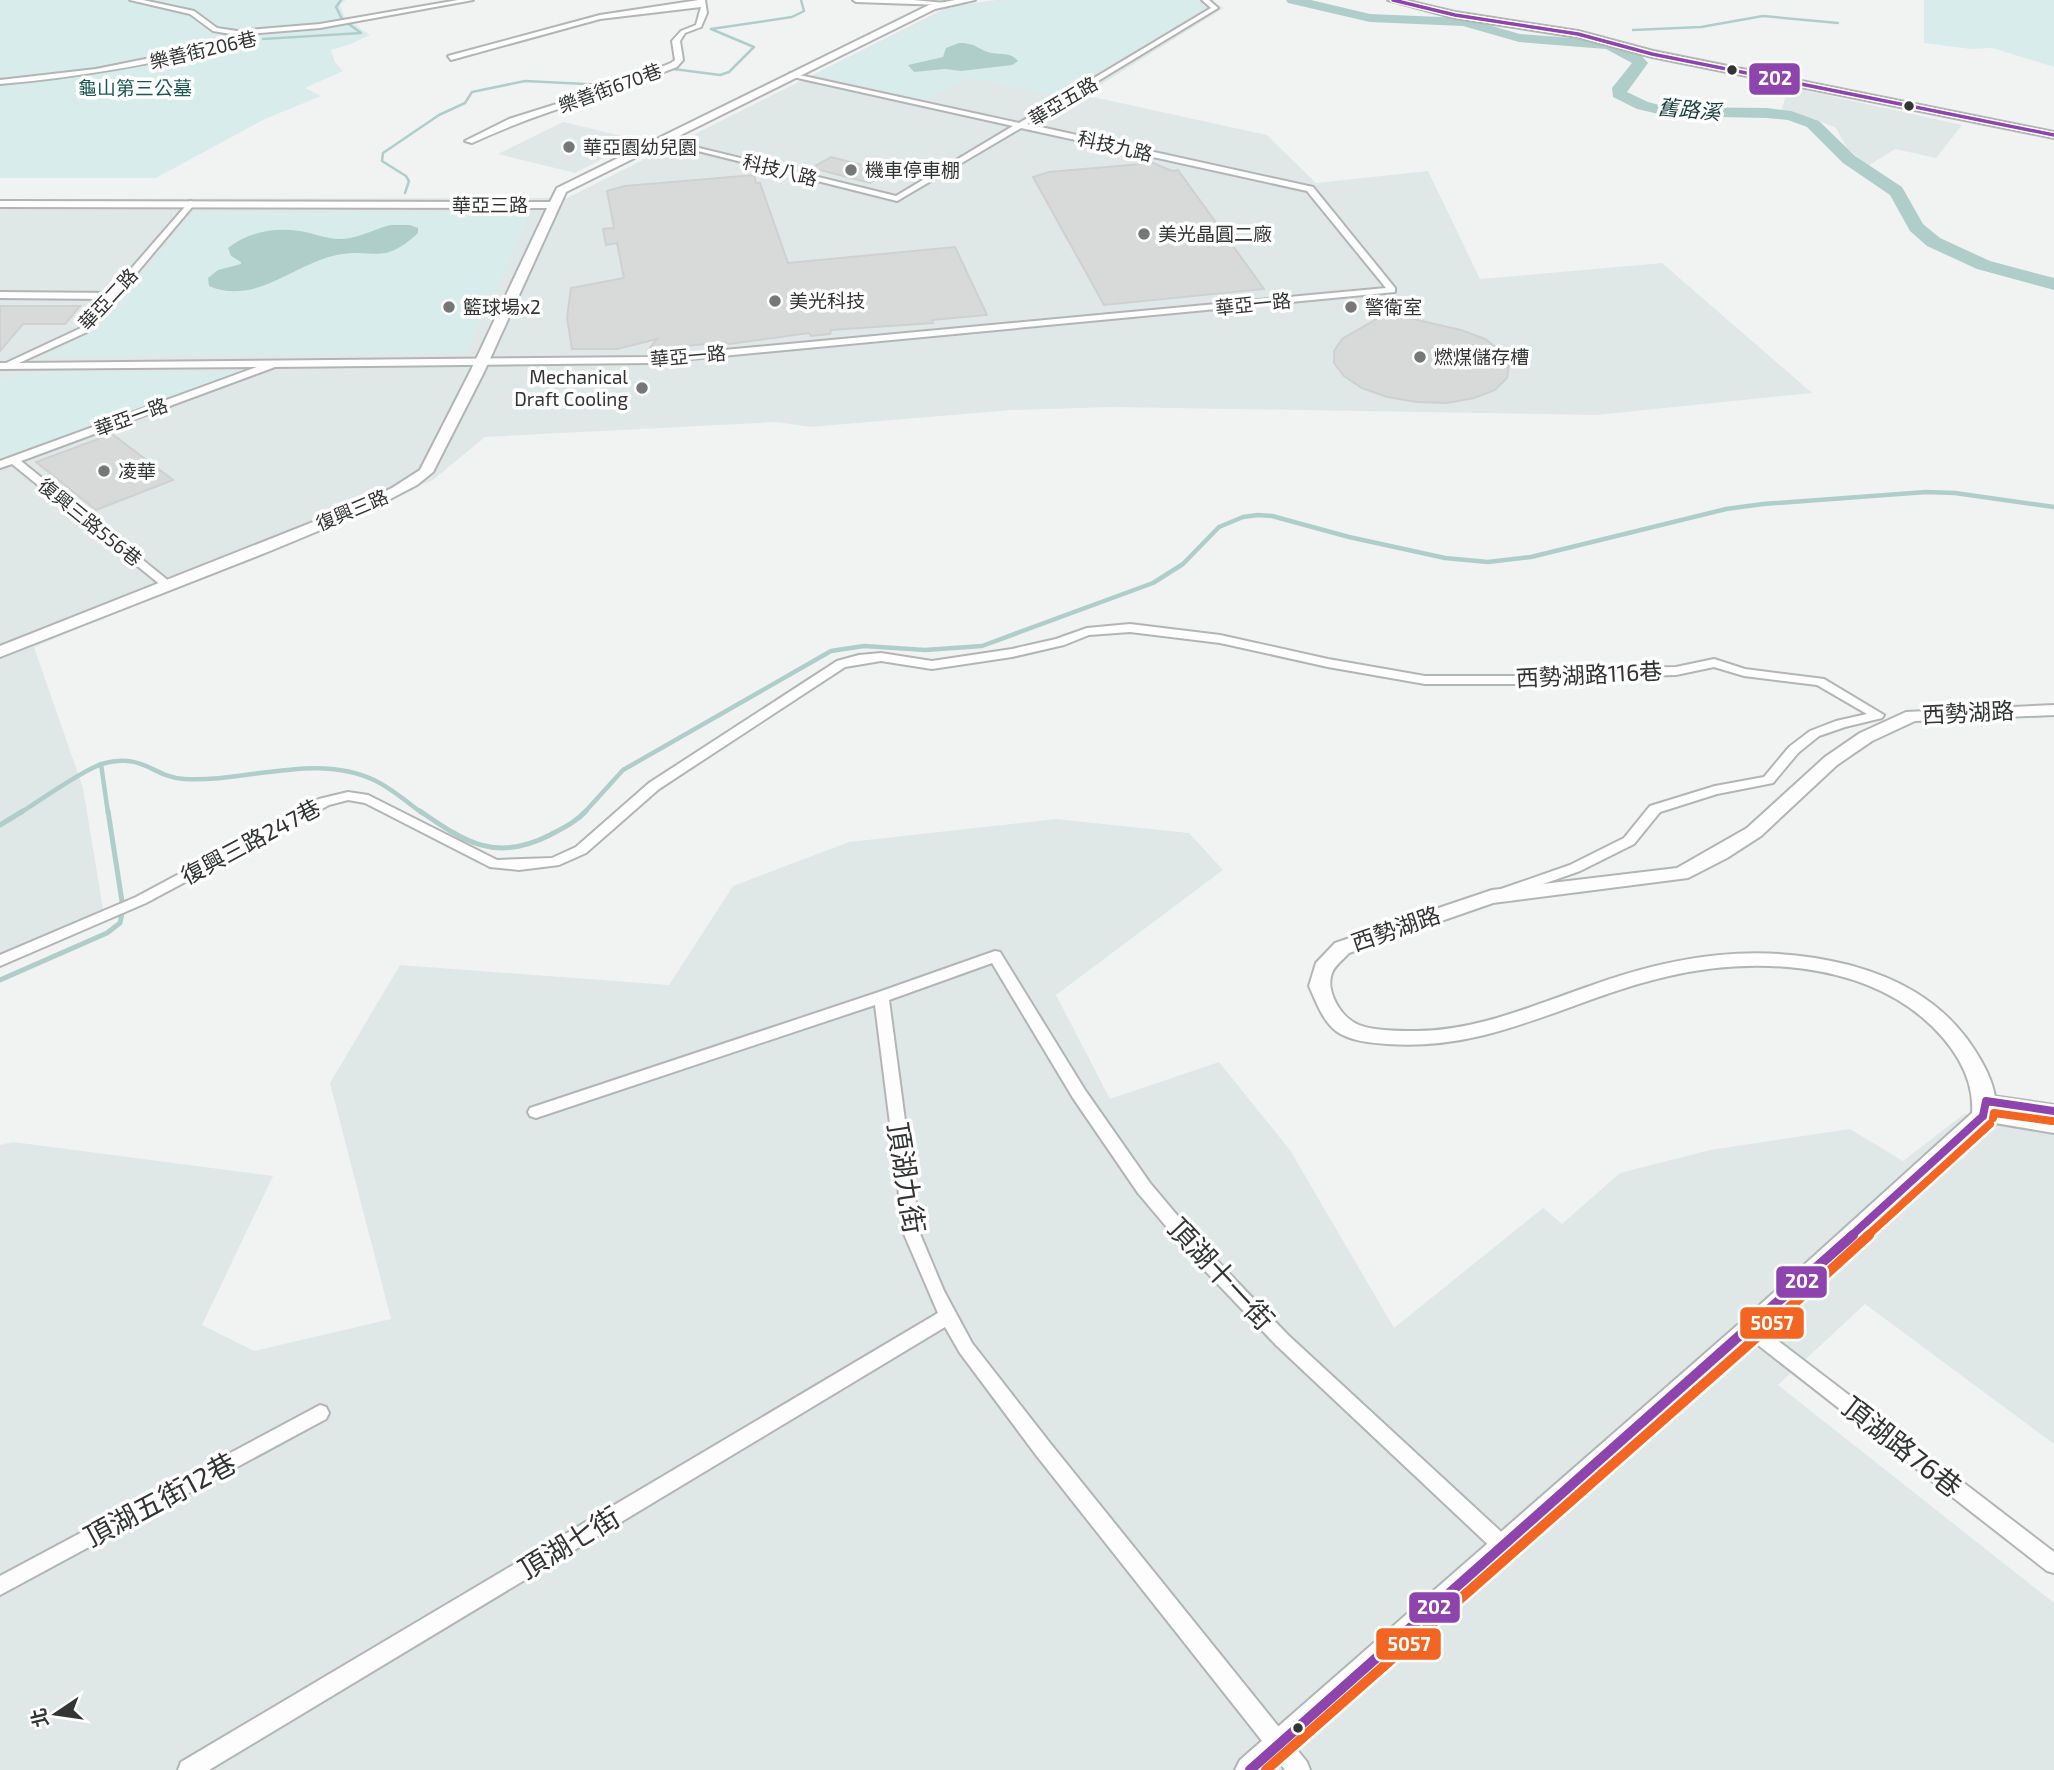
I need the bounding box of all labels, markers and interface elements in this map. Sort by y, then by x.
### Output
street label: 樂善街206巷 [147,26,259,73]
street label: 樂善街670巷 [555,58,665,117]
line badge: 202 [1748,62,1801,96]
unlabelled marker [1725,63,1739,77]
text: 202 [1758,66,1792,89]
street label: 華亞五路 [1024,71,1101,130]
park label: 龜山第三公墓 [78,76,192,99]
water label: 舊路溪 [1657,93,1725,124]
unlabelled marker [1902,99,1916,113]
street label: 科技九路 [1075,126,1155,165]
place label: 華亞園幼兒園 [583,135,697,158]
marker: 華亞園幼兒園 [561,139,577,155]
street label: 科技八路 [740,149,820,190]
place label: 機車停車棚 [865,158,960,181]
marker: 機車停車棚 [843,162,859,178]
street label: 華亞三路 [452,193,528,216]
place label: 美光晶圓二廠 [1158,222,1272,245]
marker: 美光晶圓二廠 [1136,226,1152,242]
street label: 華亞二路 [73,263,142,334]
street label: 華亞一路 [1214,288,1292,319]
place label: 美光科技 [789,289,865,312]
marker: 美光科技 [767,293,783,309]
place label: 籃球場x2 [463,295,541,318]
place label: 警衛室 [1365,295,1422,318]
marker: 籃球場x2 [441,299,457,315]
marker: 警衛室 [1343,299,1359,315]
street label: 華亞一路 [649,341,727,370]
place label: 燃煤儲存槽 [1434,345,1529,368]
marker: 燃煤儲存槽 [1412,349,1428,365]
place label: Mechanical Draft Cooling [514,365,628,410]
marker: Mechanical Draft Cooling [634,380,650,396]
street label: 華亞一路 [91,393,170,440]
place label: 凌華 [118,459,156,482]
marker: 凌華 [96,463,112,479]
street label: 復興三路556巷 [34,473,147,570]
street label: 復興三路 [312,484,391,535]
street label: 西勢湖路116巷 [1515,656,1663,692]
street label: 西勢湖路 [1921,696,2015,728]
street label: 復興三路247巷 [176,793,325,890]
street label: 西勢湖路 [1348,900,1444,956]
street label: 頂湖九街 [881,1120,933,1236]
street label: 頂湖十一街 [1162,1211,1282,1336]
line badge: 202 [1775,1265,1828,1299]
text: 202 [1785,1269,1819,1292]
line badge: 5057 [1739,1306,1805,1340]
text: 5057 [1751,1311,1794,1334]
street label: 頂湖路76巷 [1836,1389,1969,1503]
street label: 頂湖五街12巷 [78,1445,241,1553]
street label: 頂湖七街 [512,1499,625,1586]
line badge: 202 [1408,1591,1461,1624]
text: 202 [1417,1595,1451,1618]
line badge: 5057 [1375,1627,1442,1661]
text: 5057 [1388,1632,1431,1655]
north arrow [21,1679,91,1749]
text: 北 [26,1706,52,1730]
unlabelled marker [1291,1721,1305,1735]

